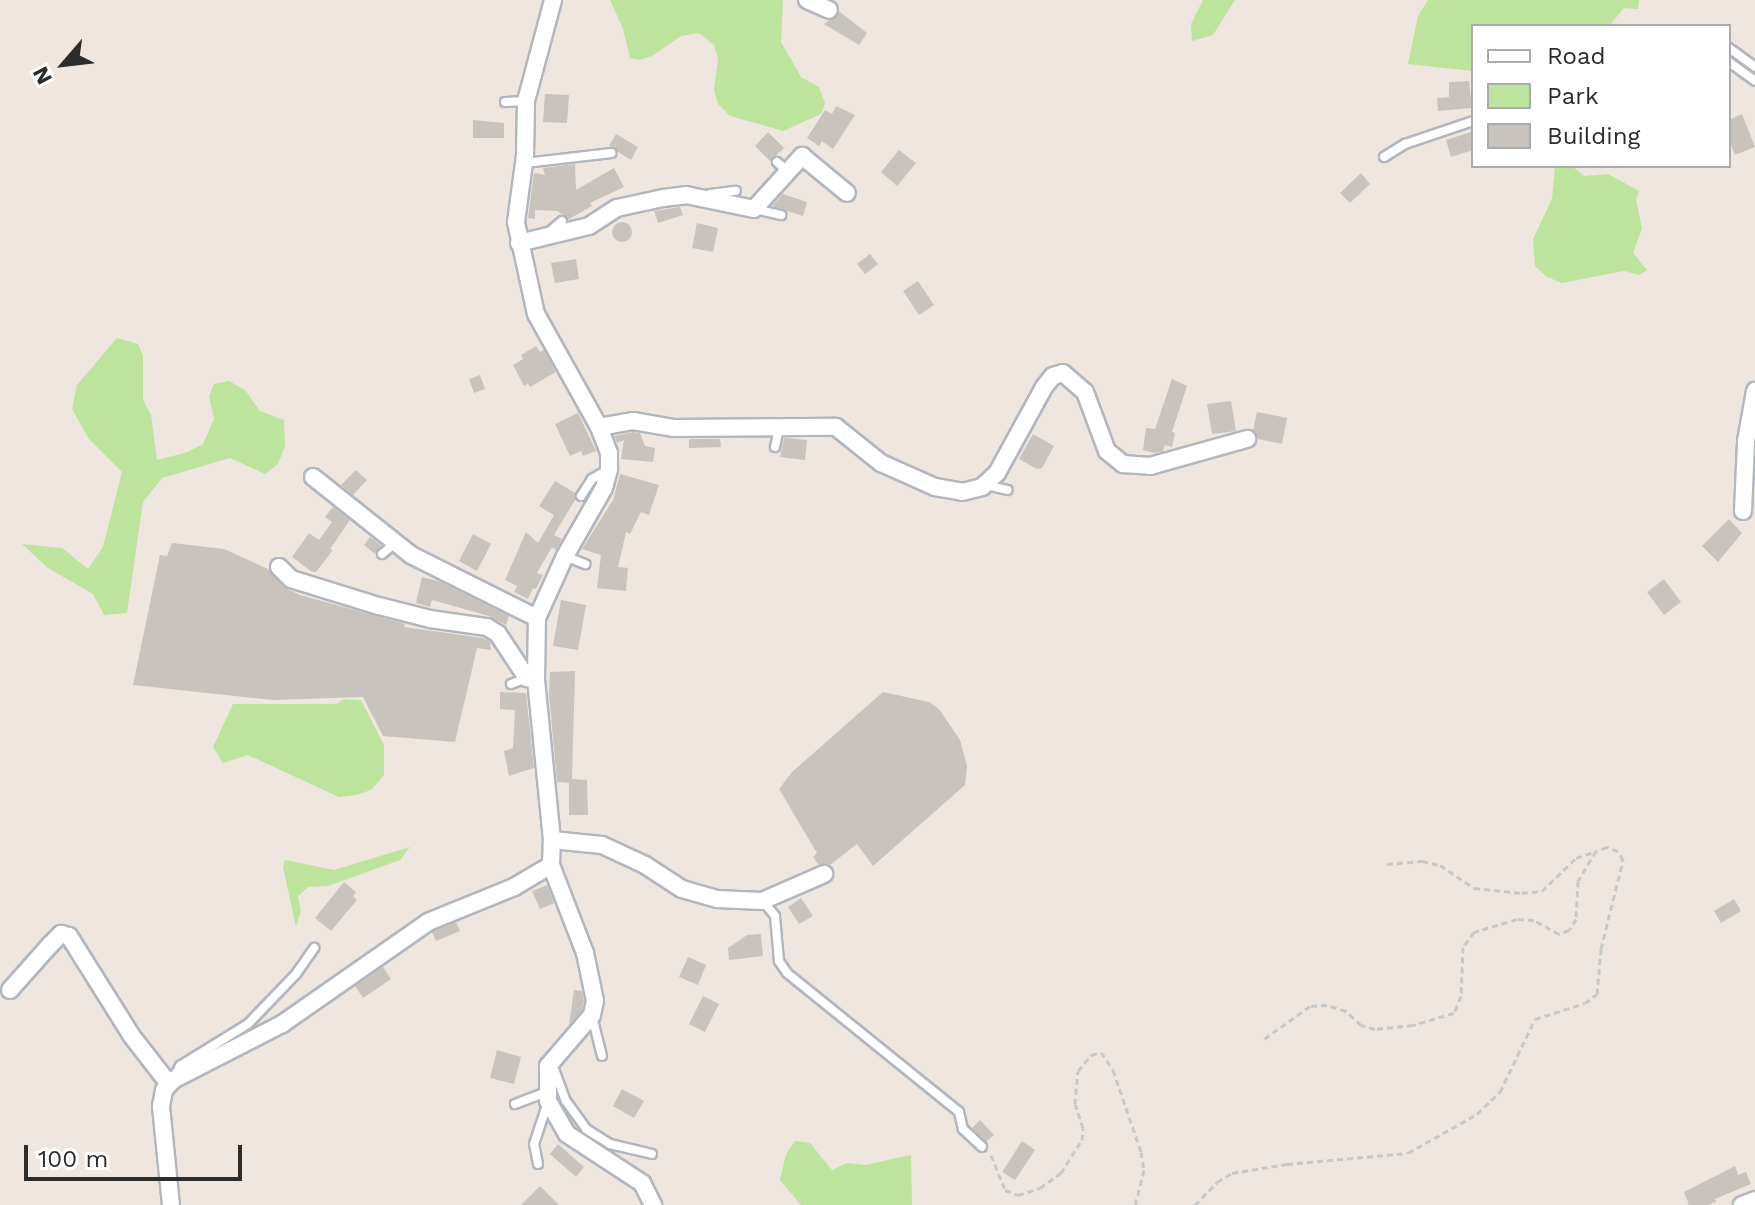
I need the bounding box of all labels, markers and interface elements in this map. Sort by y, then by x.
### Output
north arrow [24,24,104,104]
legend [1471,24,1731,168]
text: Road [1547,42,1606,70]
text: N [28,62,57,89]
text: Park [1547,82,1599,110]
text: Building [1547,122,1640,150]
scale bar [28,1129,246,1179]
text: 100 m [38,1145,108,1173]

